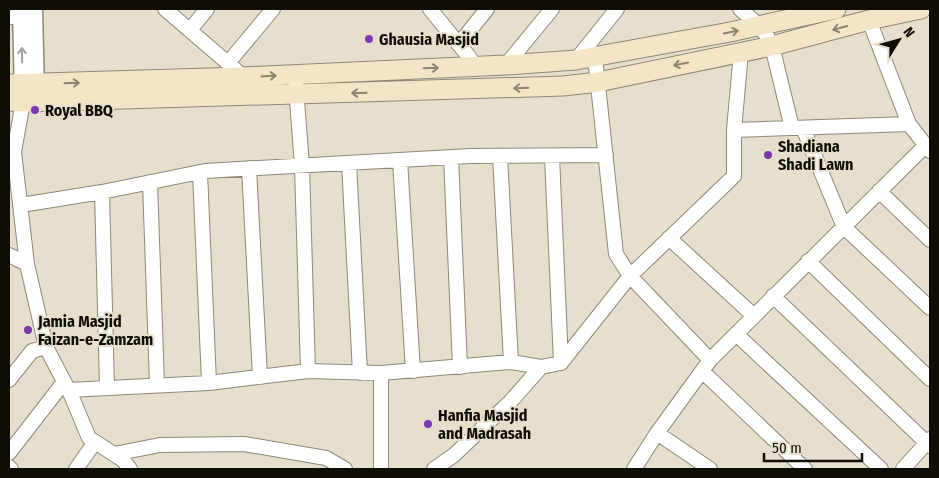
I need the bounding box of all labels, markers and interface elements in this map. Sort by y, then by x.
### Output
north arrow [874,15,924,65]
one-way arrow [832,23,848,33]
text: N [900,24,918,41]
one-way arrow [723,27,739,36]
place label: Ghausia Masjid [379,30,479,49]
marker: Ghausia Masjid [363,33,375,45]
one-way arrow [18,48,27,64]
one-way arrow [674,60,690,69]
one-way arrow [423,63,439,73]
one-way arrow [261,71,277,80]
one-way arrow [63,78,79,87]
one-way arrow [513,83,530,93]
one-way arrow [351,88,367,98]
place label: Royal BBQ [45,101,114,120]
marker: Royal BBQ [29,104,41,116]
place label: Shadiana Shadi Lawn [778,137,853,174]
marker: Shadiana Shadi Lawn [762,149,774,161]
place label: Jamia Masjid Faizan-e-Zamzam [37,312,153,349]
marker: Jamia Masjid Faizan-e-Zamzam [22,324,34,336]
place label: Hanfia Masjid and Madrasah [438,406,531,443]
marker: Hanfia Masjid and Madrasah [422,418,434,430]
scale bar [764,430,862,462]
text: 50 m [772,439,802,457]

